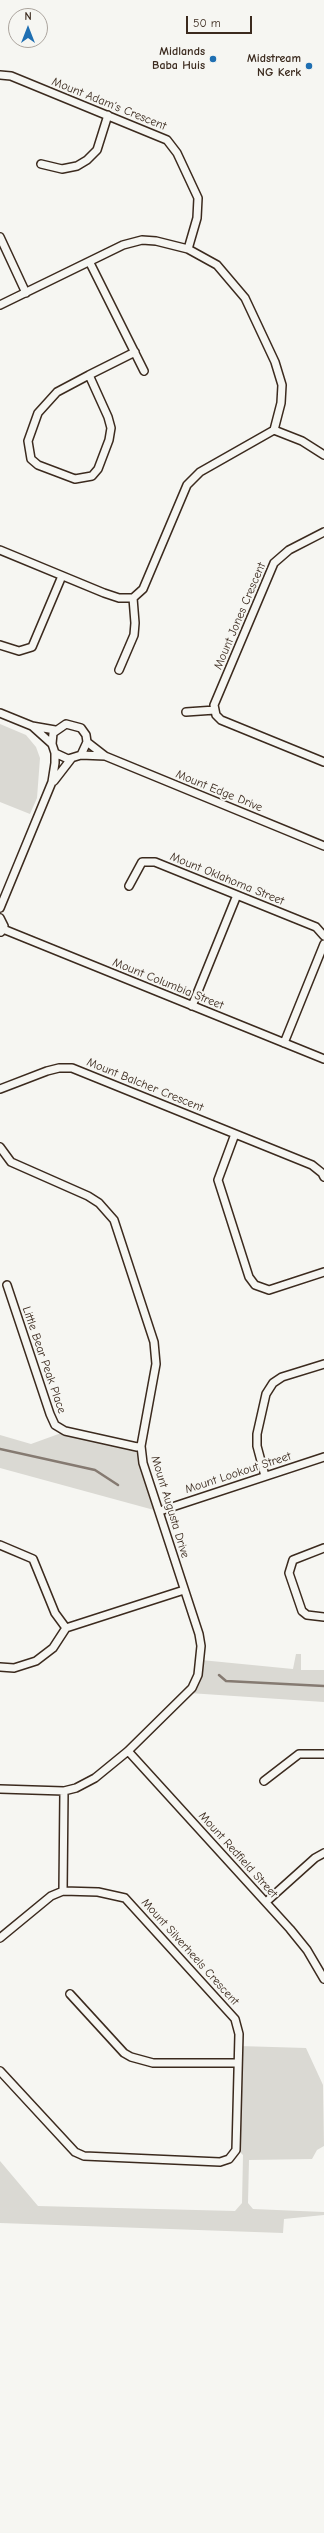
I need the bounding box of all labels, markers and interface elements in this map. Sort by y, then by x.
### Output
north arrow [8,8,48,48]
scale bar [188,8,254,34]
text: N [24,10,32,23]
text: 50 m [193,16,221,30]
place label: Midlands Baba Huis [152,45,205,73]
place label: Midstream NG Kerk [247,52,301,80]
marker: Midlands Baba Huis [208,54,218,64]
marker: Midstream NG Kerk [304,61,314,71]
street label: Mount Adam's Crescent [50,74,168,134]
street label: Mount Jones Crescent [211,560,269,672]
street label: Mount Edge Drive [173,767,265,815]
street label: Mount Oklahoma Street [168,849,286,909]
street label: Mount Columbia Street [110,955,226,1013]
street label: Mount Balcher Crescent [85,1055,205,1115]
street label: Little Bear Peak Place [19,1305,69,1415]
street label: Mount Lookout Street [183,1449,293,1497]
street label: Mount Augusta Drive [148,1454,192,1560]
street label: Mount Redfield Street [195,1809,281,1901]
street label: Mount Silverheels Crescent [138,1896,242,2008]

